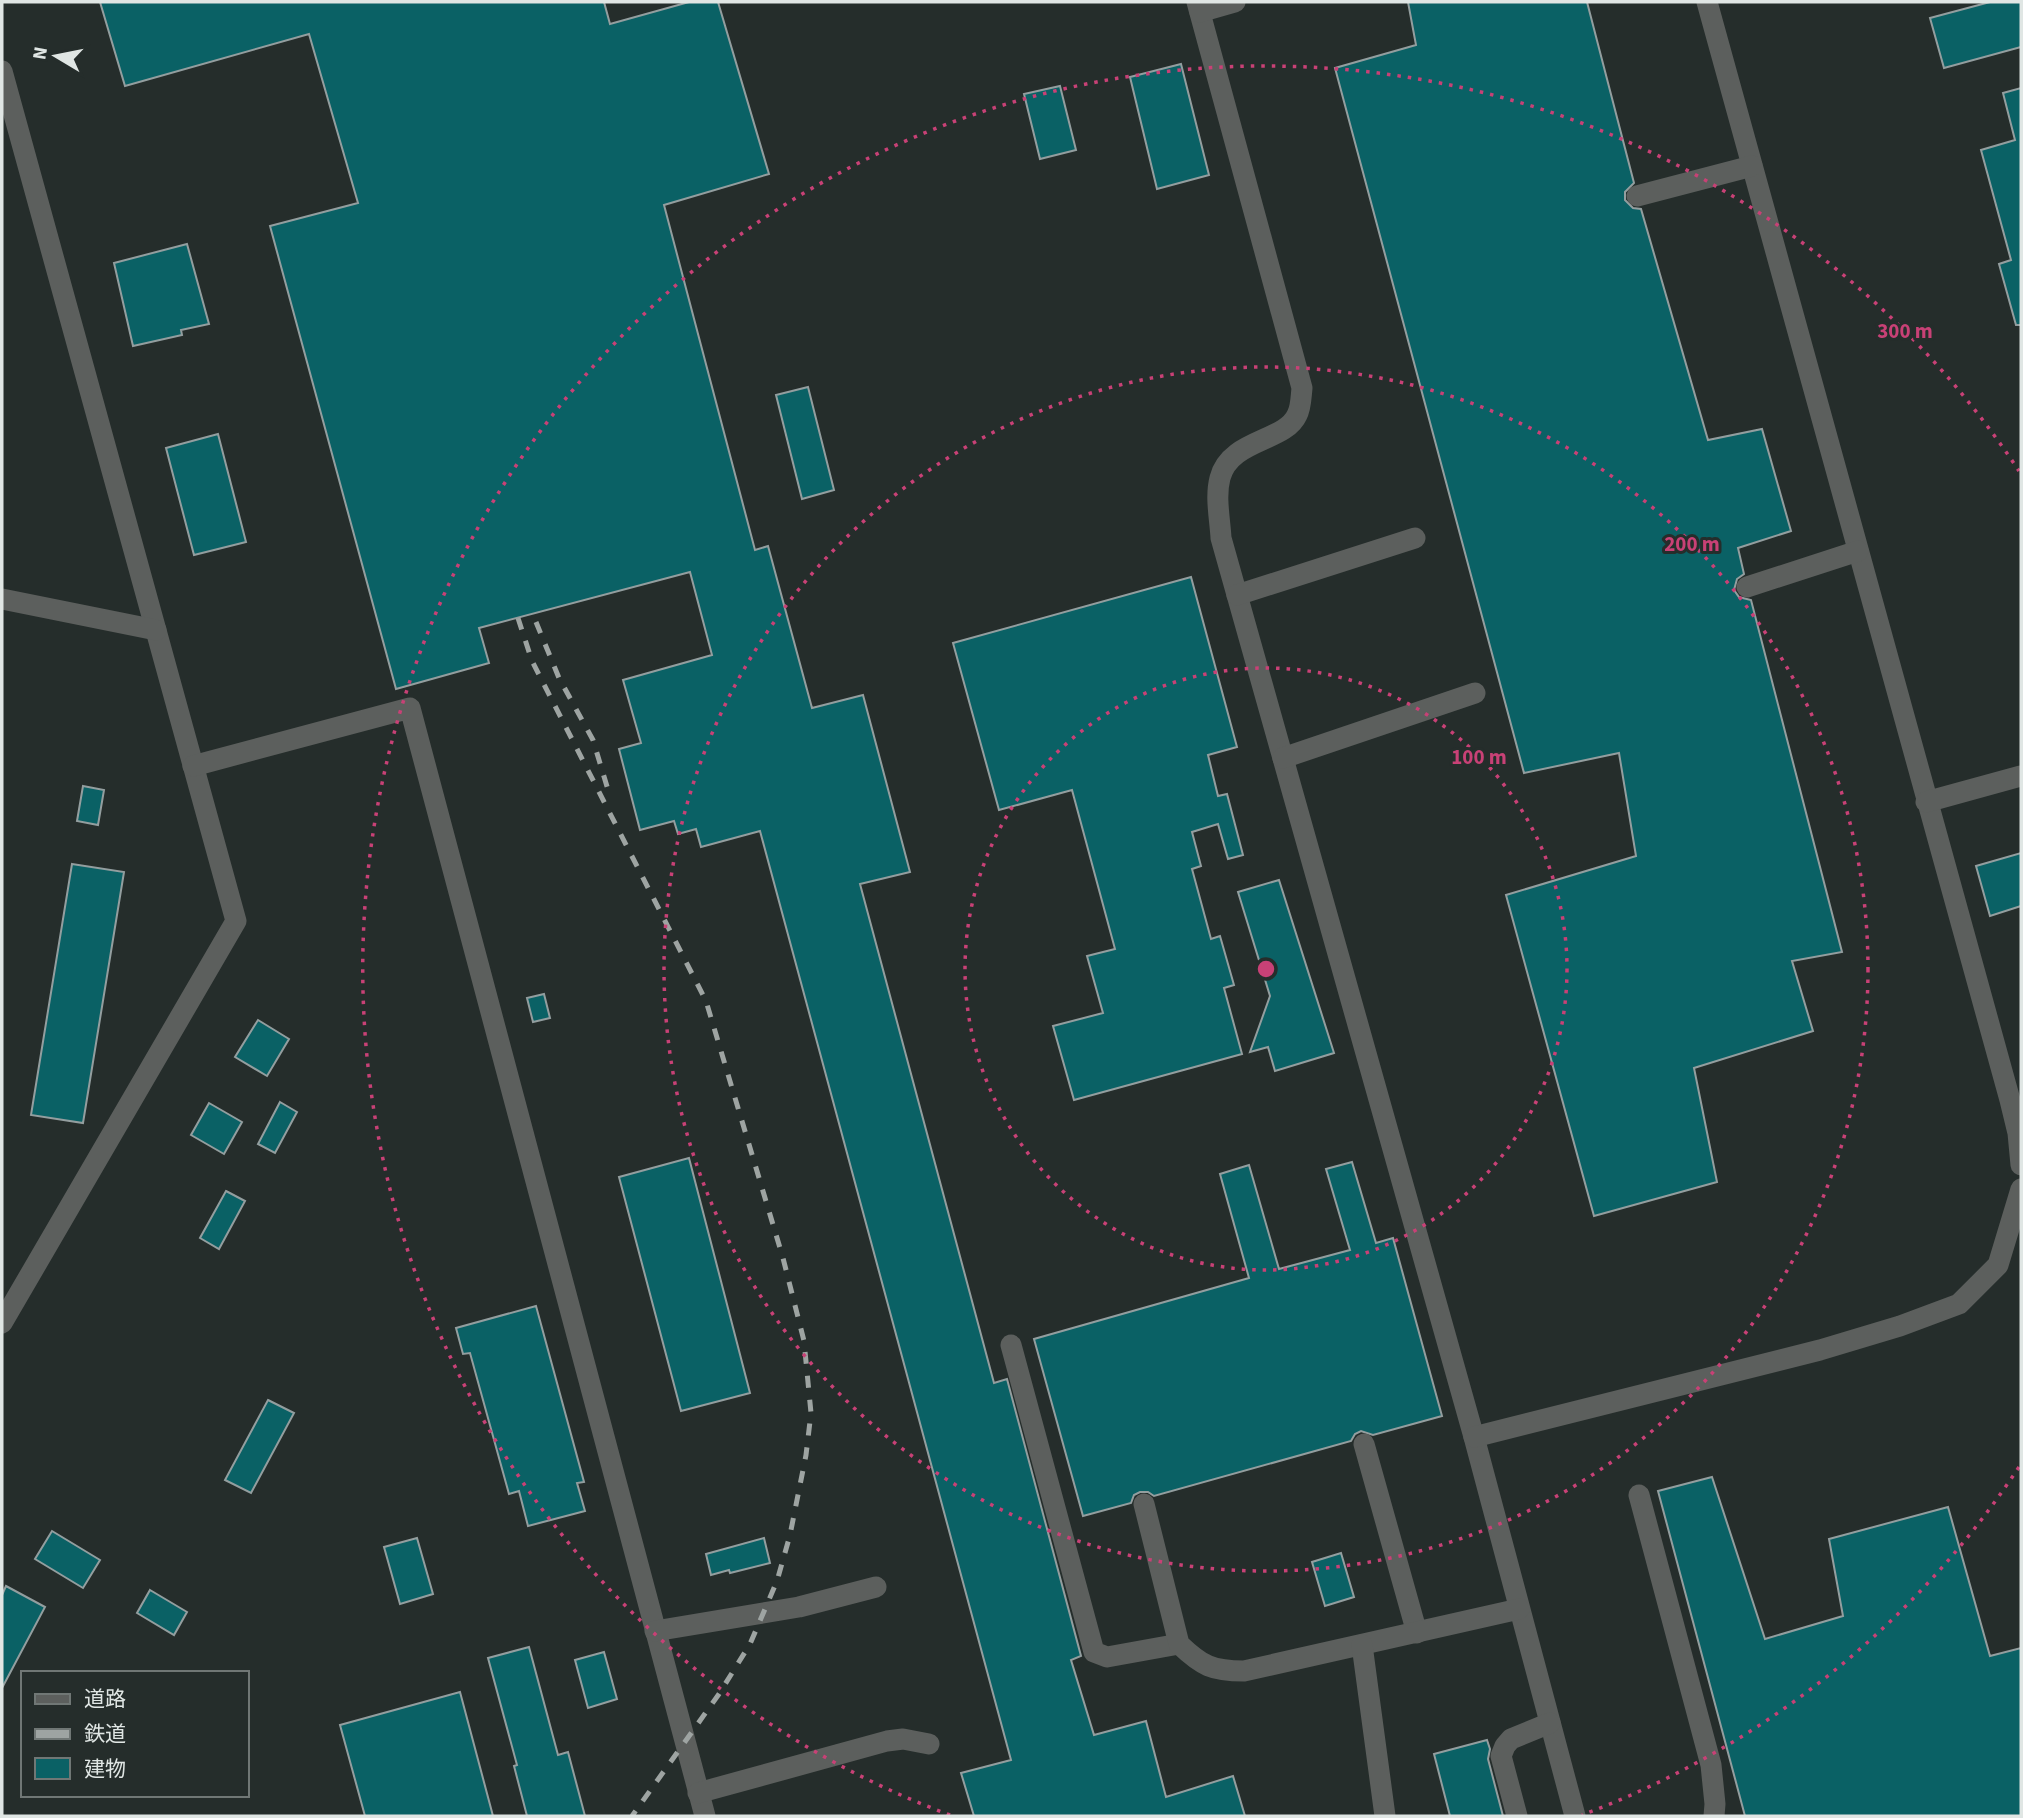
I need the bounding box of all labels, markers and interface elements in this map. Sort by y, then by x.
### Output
north arrow [21,21,91,91]
text: N [26,45,55,62]
text: 300 m [1877,316,1933,346]
text: 200 m [1664,529,1720,559]
text: 100 m [1451,742,1507,772]
centre of rings [1254,957,1278,981]
legend [21,1671,248,1797]
text: 道路 [84,1684,126,1714]
text: 鉄道 [84,1719,126,1749]
text: 建物 [84,1754,126,1784]

